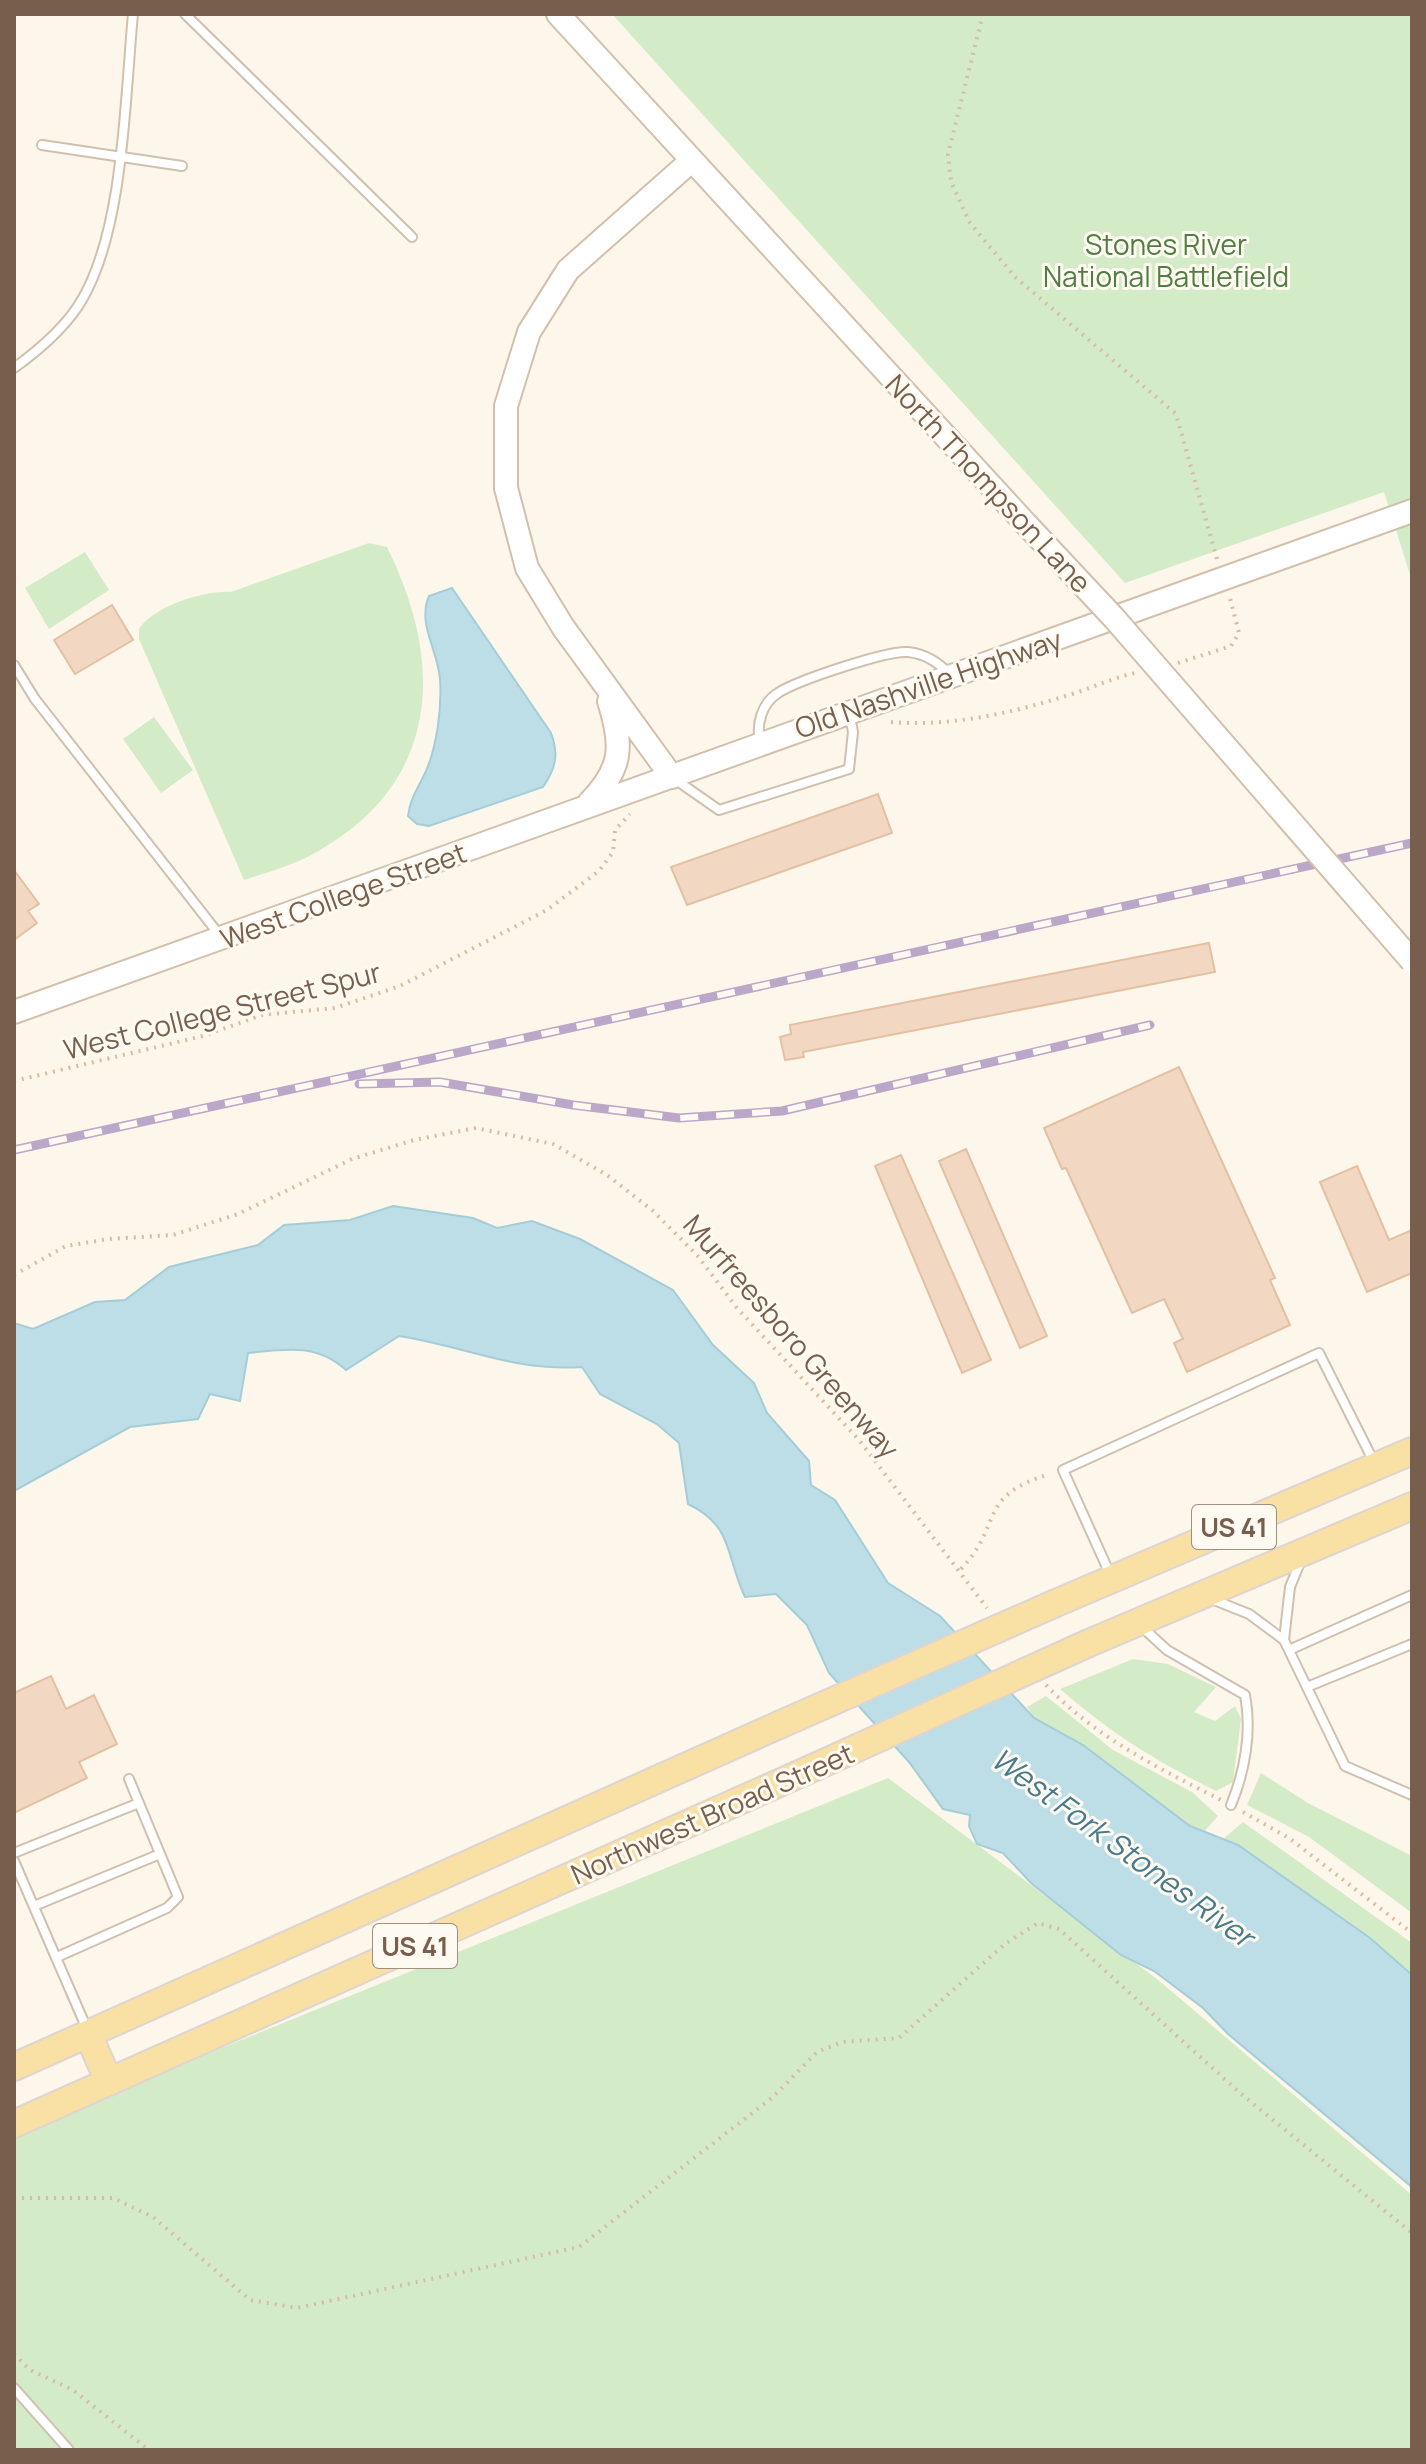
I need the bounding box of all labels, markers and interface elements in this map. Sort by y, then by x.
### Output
park label: Stones River National Battlefield [1043,225,1289,295]
street label: North Thompson Lane [878,366,1100,600]
street label: Old Nashville Highway [789,619,1067,747]
street label: West College Street [215,833,471,957]
street label: West College Street Spur [60,952,384,1068]
street label: Murfreesboro Greenway [676,1206,909,1466]
road number: US 41 [1192,1505,1276,1549]
street label: Northwest Broad Street [564,1733,860,1893]
water label: West Fork Stones River [983,1738,1266,1959]
road number: US 41 [373,1924,457,1968]

